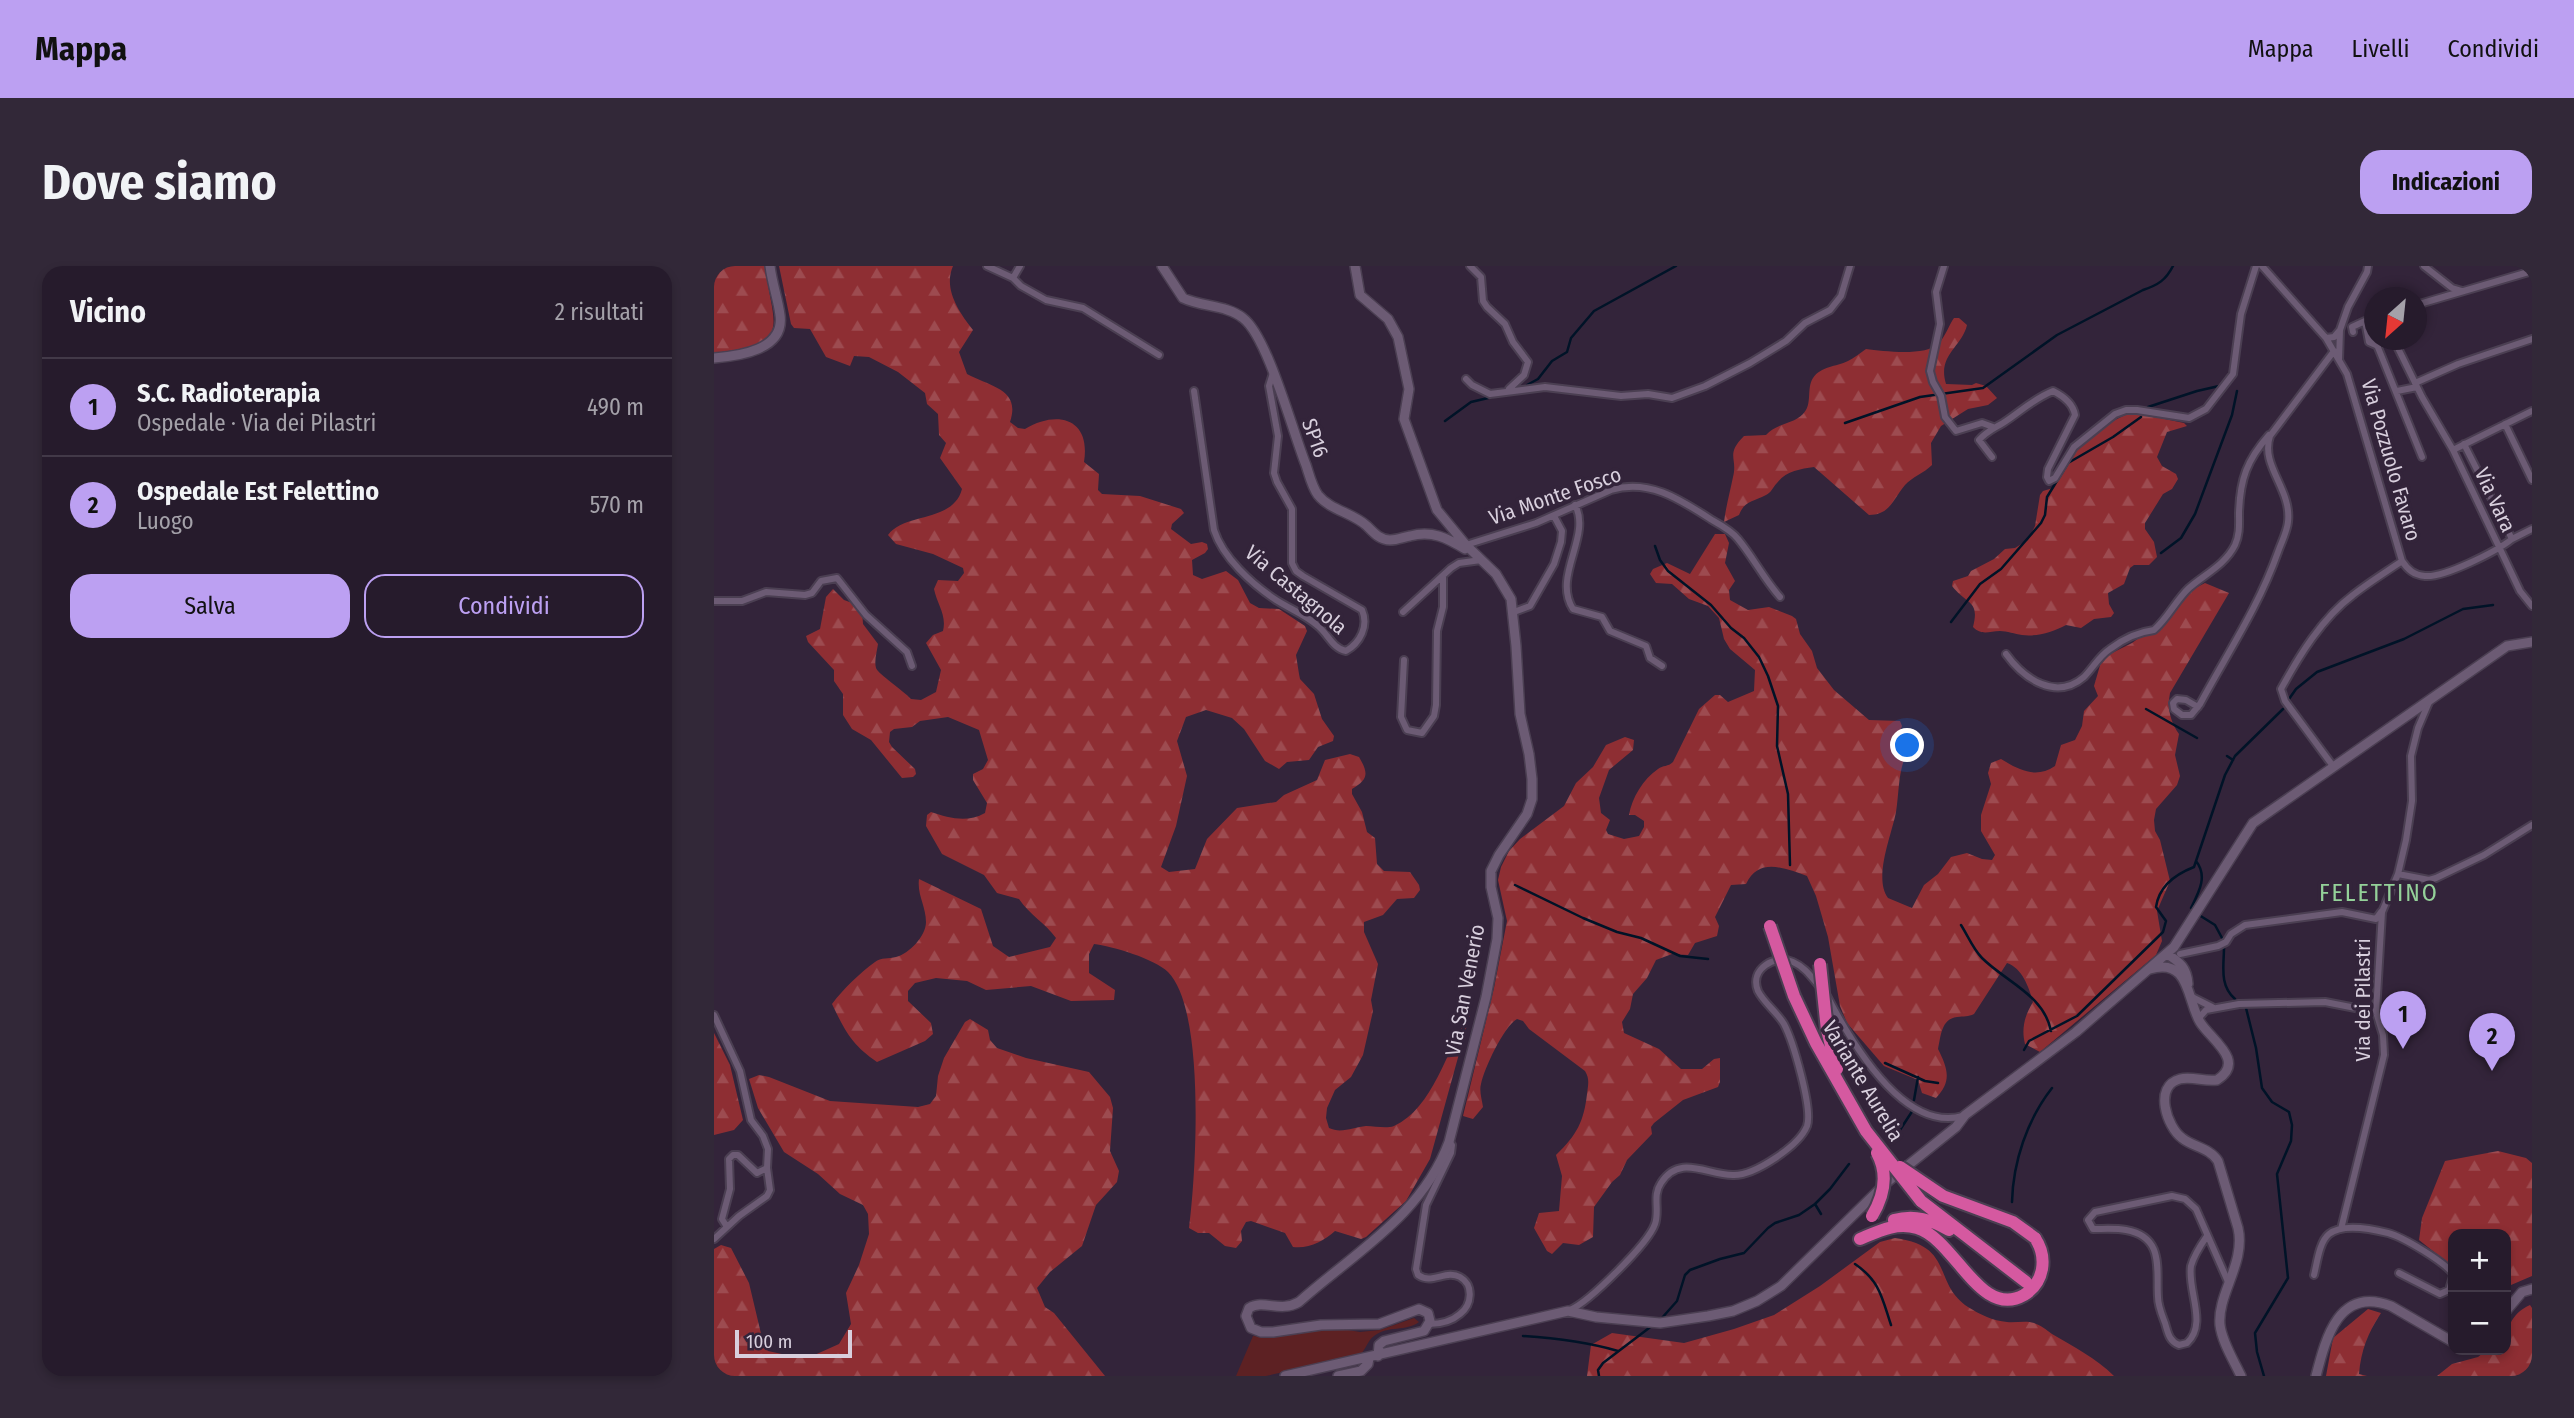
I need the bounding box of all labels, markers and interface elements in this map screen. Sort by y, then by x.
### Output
text: Mappa [35,29,127,69]
text: Mappa [2248,35,2314,63]
text: Livelli [2352,35,2409,63]
text: Condividi [2447,35,2539,63]
button: Indicazioni [2360,150,2532,214]
text: Dove siamo [42,153,277,212]
north arrow [2364,287,2427,350]
text: Vicino [70,294,146,330]
text: 2 risultati [555,298,644,326]
street label: Via Pozzuolo Favaro [2355,376,2427,544]
text: S.C. Radioterapia [137,378,320,409]
text: 1 [88,393,98,421]
text: 490 m [587,393,644,421]
text: Ospedale · Via dei Pilastri [137,409,376,437]
street label: SP16 [1296,415,1334,461]
street label: Via Monte Fosco [1485,461,1625,531]
street label: Via Vara [2469,464,2521,536]
text: Ospedale Est Felettino [137,476,379,507]
text: 2 [88,491,98,519]
text: 570 m [590,491,644,519]
text: Luogo [137,507,194,535]
street label: Via Castagnola [1240,540,1352,640]
button: Salva [70,574,350,638]
button: Condividi [364,574,644,638]
your location [1890,728,1924,762]
district label: FELETTINO [2319,879,2439,907]
street label: Via San Venerio [1439,922,1491,1058]
street label: Via dei Pilastri [2350,938,2376,1062]
pin: 1 [2380,991,2426,1049]
pin: 2 [2469,1013,2515,1071]
street label: Variante Aurelia [1817,1016,1909,1146]
map controls [2448,1229,2511,1355]
button: + [2448,1229,2511,1292]
button: − [2448,1292,2511,1355]
scale bar [735,1327,852,1359]
text: 100 m [746,1330,792,1353]

